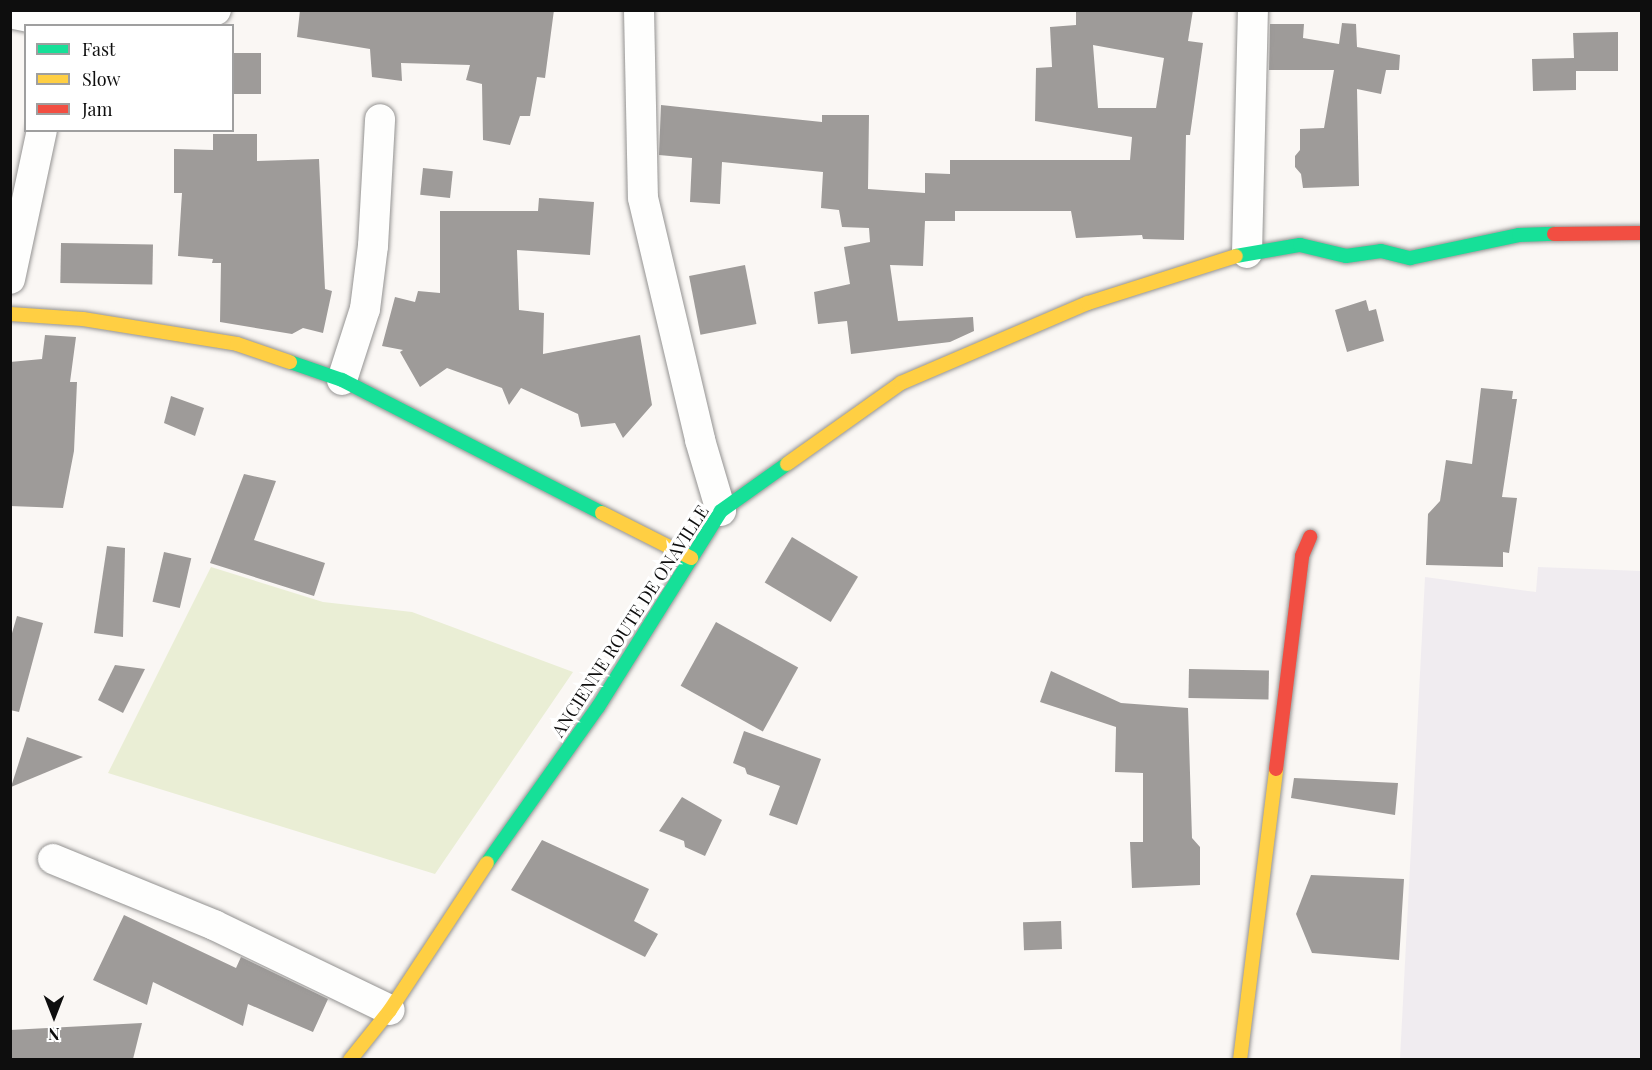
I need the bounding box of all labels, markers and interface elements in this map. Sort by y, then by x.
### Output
legend [24,24,234,132]
text: Fast [82,37,115,61]
text: Slow [82,67,120,91]
text: Jam [82,97,112,121]
street label: ANCIENNE ROUTE DE ONAVILLE [547,501,713,741]
north arrow [24,986,84,1046]
text: N [48,1024,60,1045]

